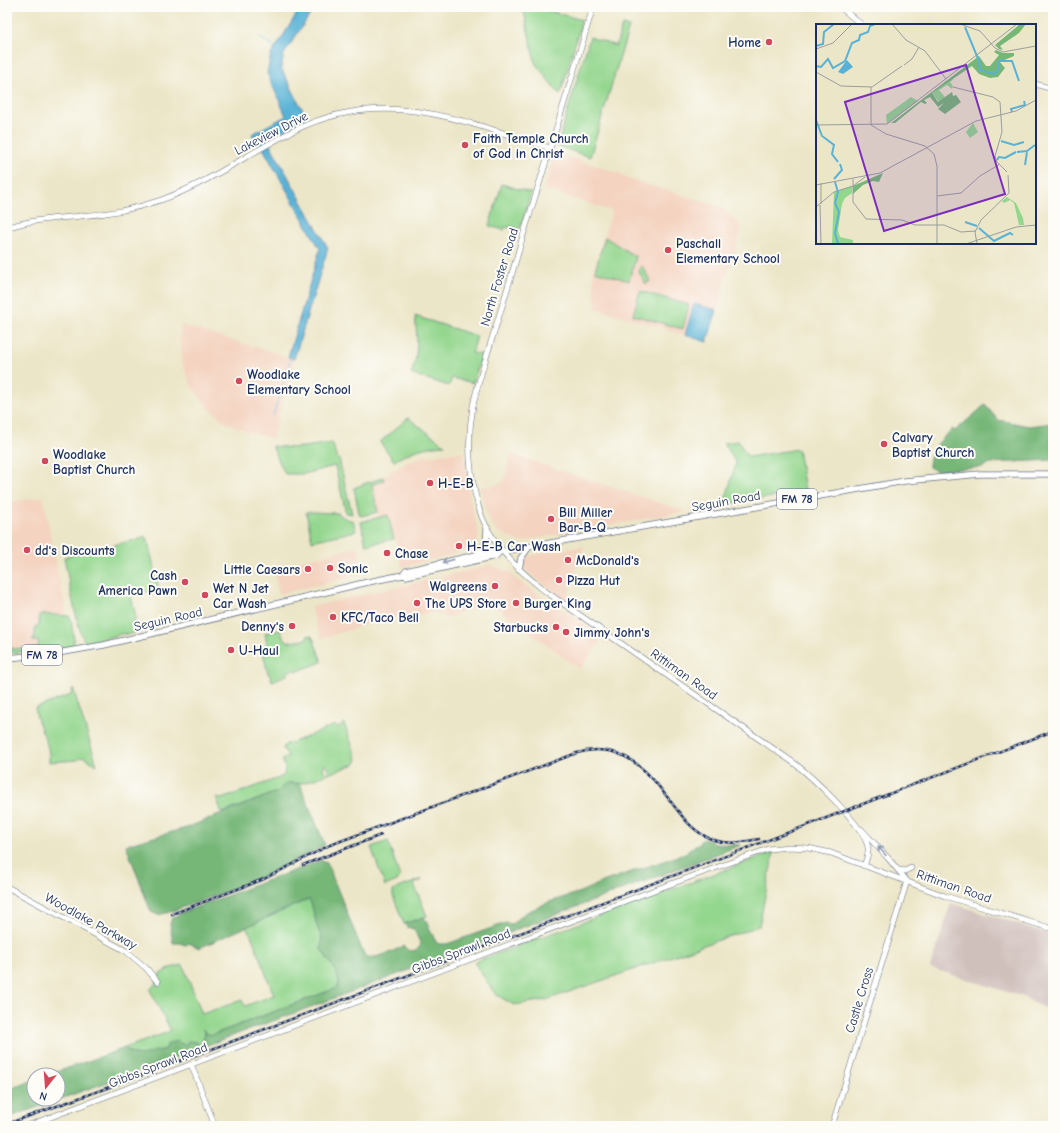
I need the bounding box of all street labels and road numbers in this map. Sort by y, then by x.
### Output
street label: Lakeview Drive [232,108,311,158]
street label: North Foster Road [477,226,521,328]
street label: Seguin Road [690,488,762,514]
road number: FM 78 [777,489,817,509]
street label: Seguin Road [132,604,204,634]
road number: FM 78 [22,645,62,665]
street label: Rittiman Road [648,645,720,703]
street label: Rittiman Road [915,866,993,906]
street label: Woodlake Parkway [42,890,140,953]
street label: Gibbs Sprawl Road [410,925,512,977]
street label: Castle Cross [842,965,876,1035]
street label: Gibbs Sprawl Road [107,1039,209,1091]

